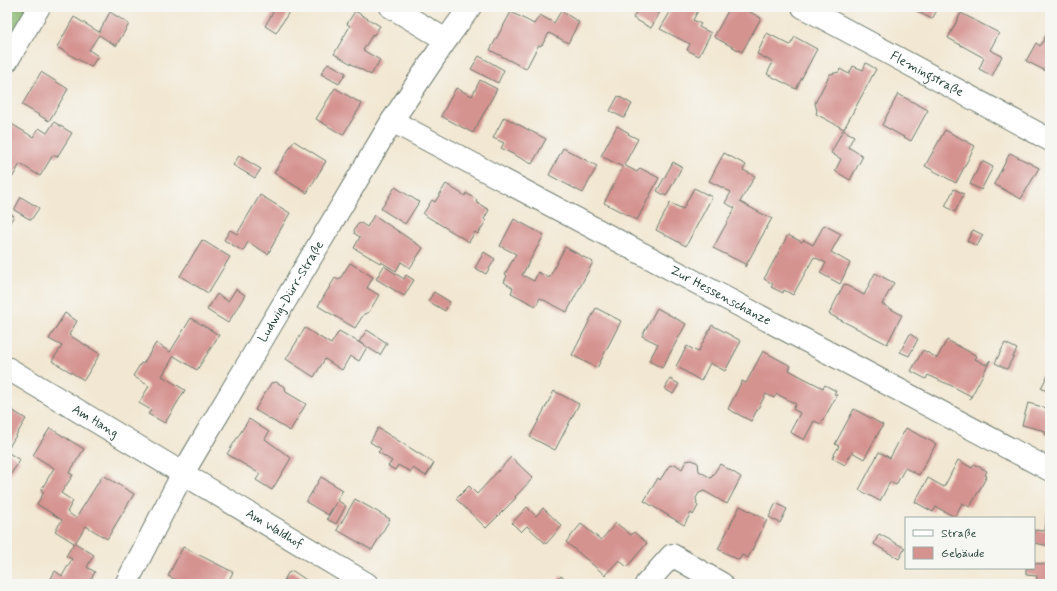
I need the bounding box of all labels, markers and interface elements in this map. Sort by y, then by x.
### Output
street label: Flemingstraße [887,47,967,101]
street label: Ludwig-Dürr-Straße [254,238,328,345]
street label: Zur Hessenschanze [667,262,774,329]
street label: Am Hang [69,400,122,442]
street label: Am Waldhof [243,505,307,553]
legend [905,517,1035,569]
text: Straße [941,526,976,542]
text: Gebäude [941,546,984,562]

